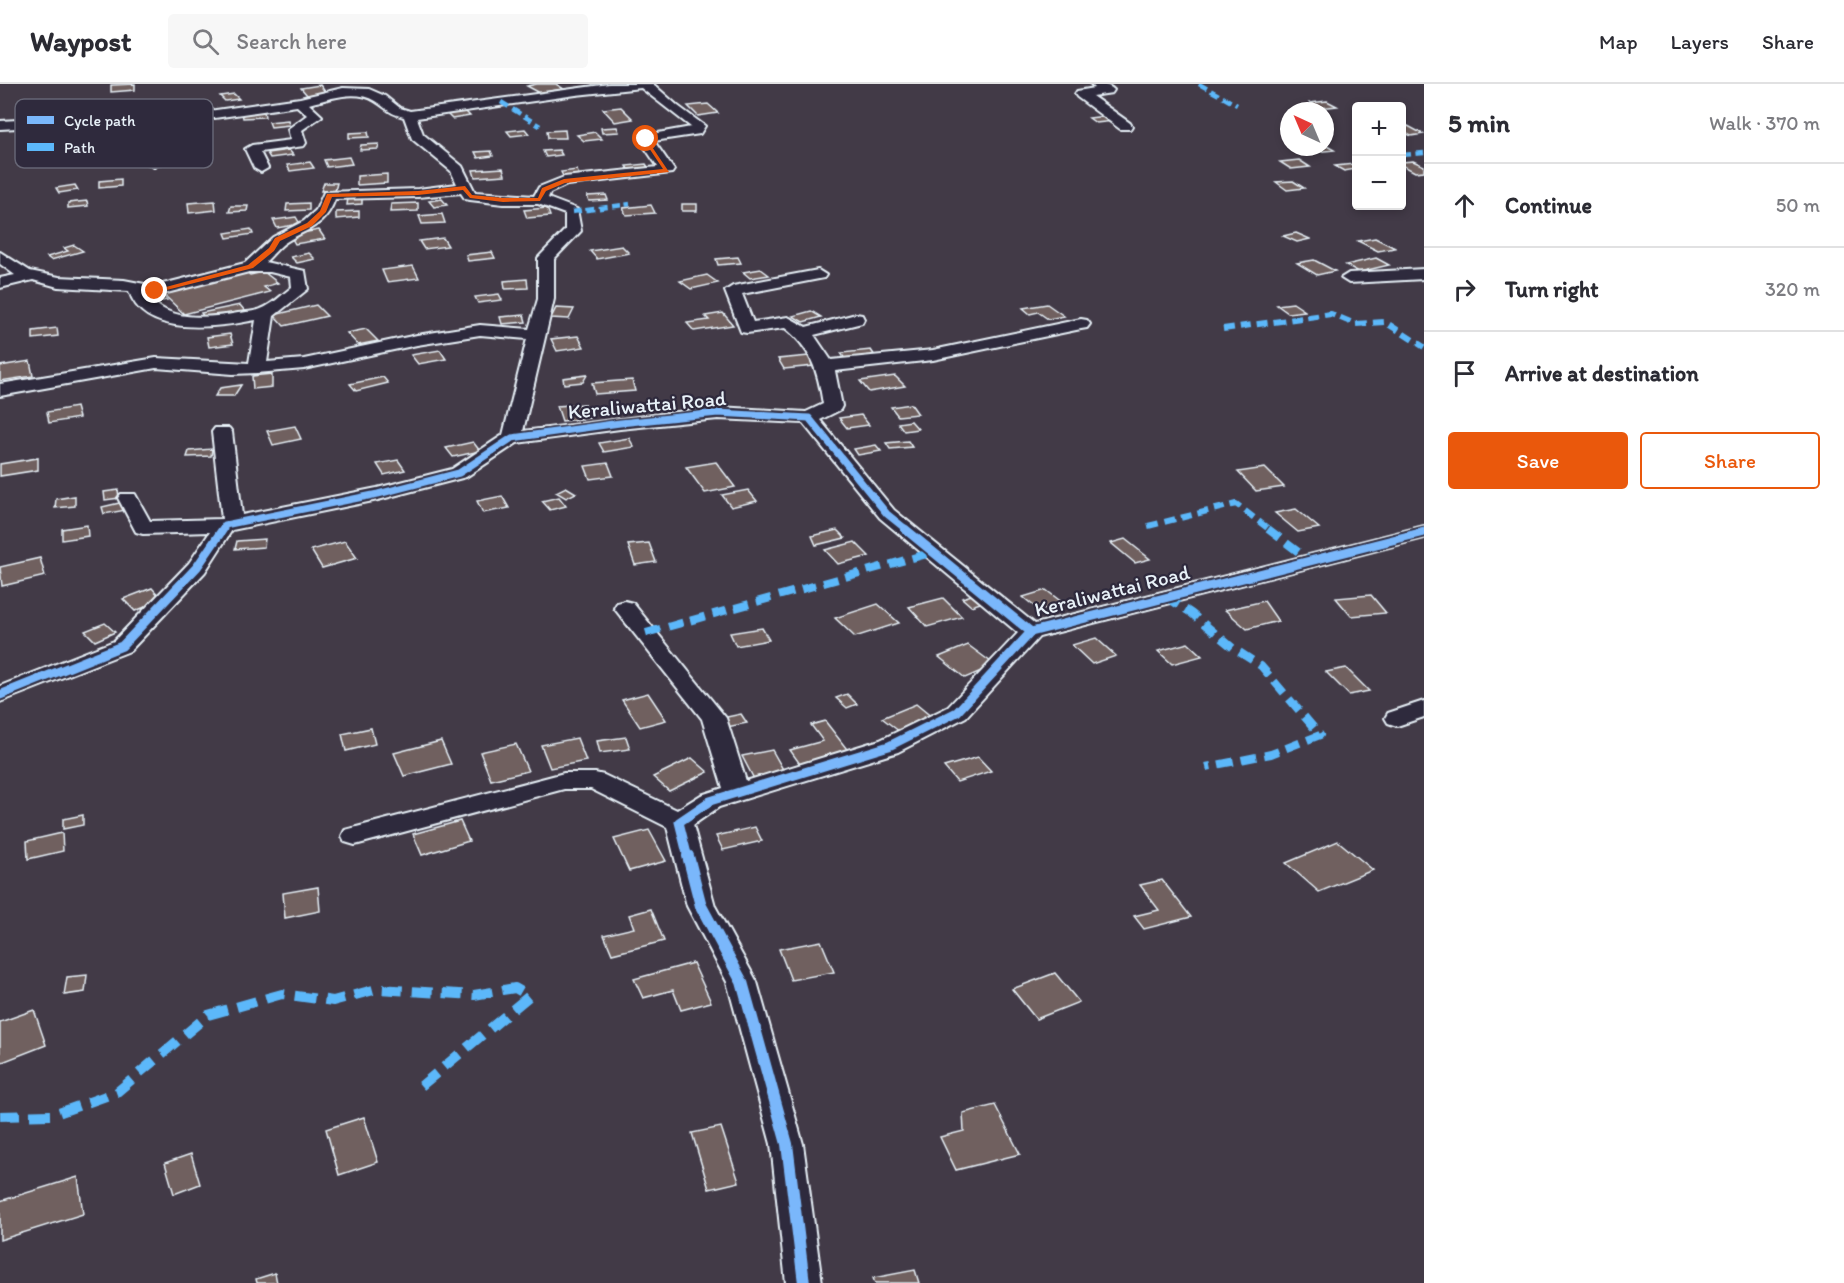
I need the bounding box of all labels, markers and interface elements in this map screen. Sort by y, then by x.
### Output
search box [168,14,588,68]
text: Waypost [30,24,132,58]
icon: search [189,25,222,58]
text: Search here [237,28,347,55]
text: Map [1599,29,1638,54]
text: Layers [1671,29,1729,54]
text: Share [1762,29,1814,54]
legend [15,99,213,168]
north arrow [1280,102,1334,156]
map controls [1352,102,1406,210]
button: + [1352,102,1406,156]
text: 5 min [1448,107,1510,139]
text: Cycle path [64,111,136,130]
text: Walk · 370 m [1709,111,1820,135]
route start [632,125,658,151]
text: Path [64,138,95,157]
button: − [1352,156,1406,210]
icon: ahead [1448,189,1481,222]
text: Continue [1505,192,1592,219]
text: 50 m [1776,193,1820,217]
icon: right [1448,273,1481,306]
text: Turn right [1505,276,1599,303]
route end [141,277,167,303]
text: 320 m [1765,277,1820,301]
icon: arrive [1448,357,1481,390]
text: Arrive at destination [1505,360,1699,387]
street label: Keraliwattai Road [567,385,728,424]
button: Save [1448,432,1628,489]
button: Share [1640,432,1820,489]
street label: Keraliwattai Road [1032,559,1192,622]

